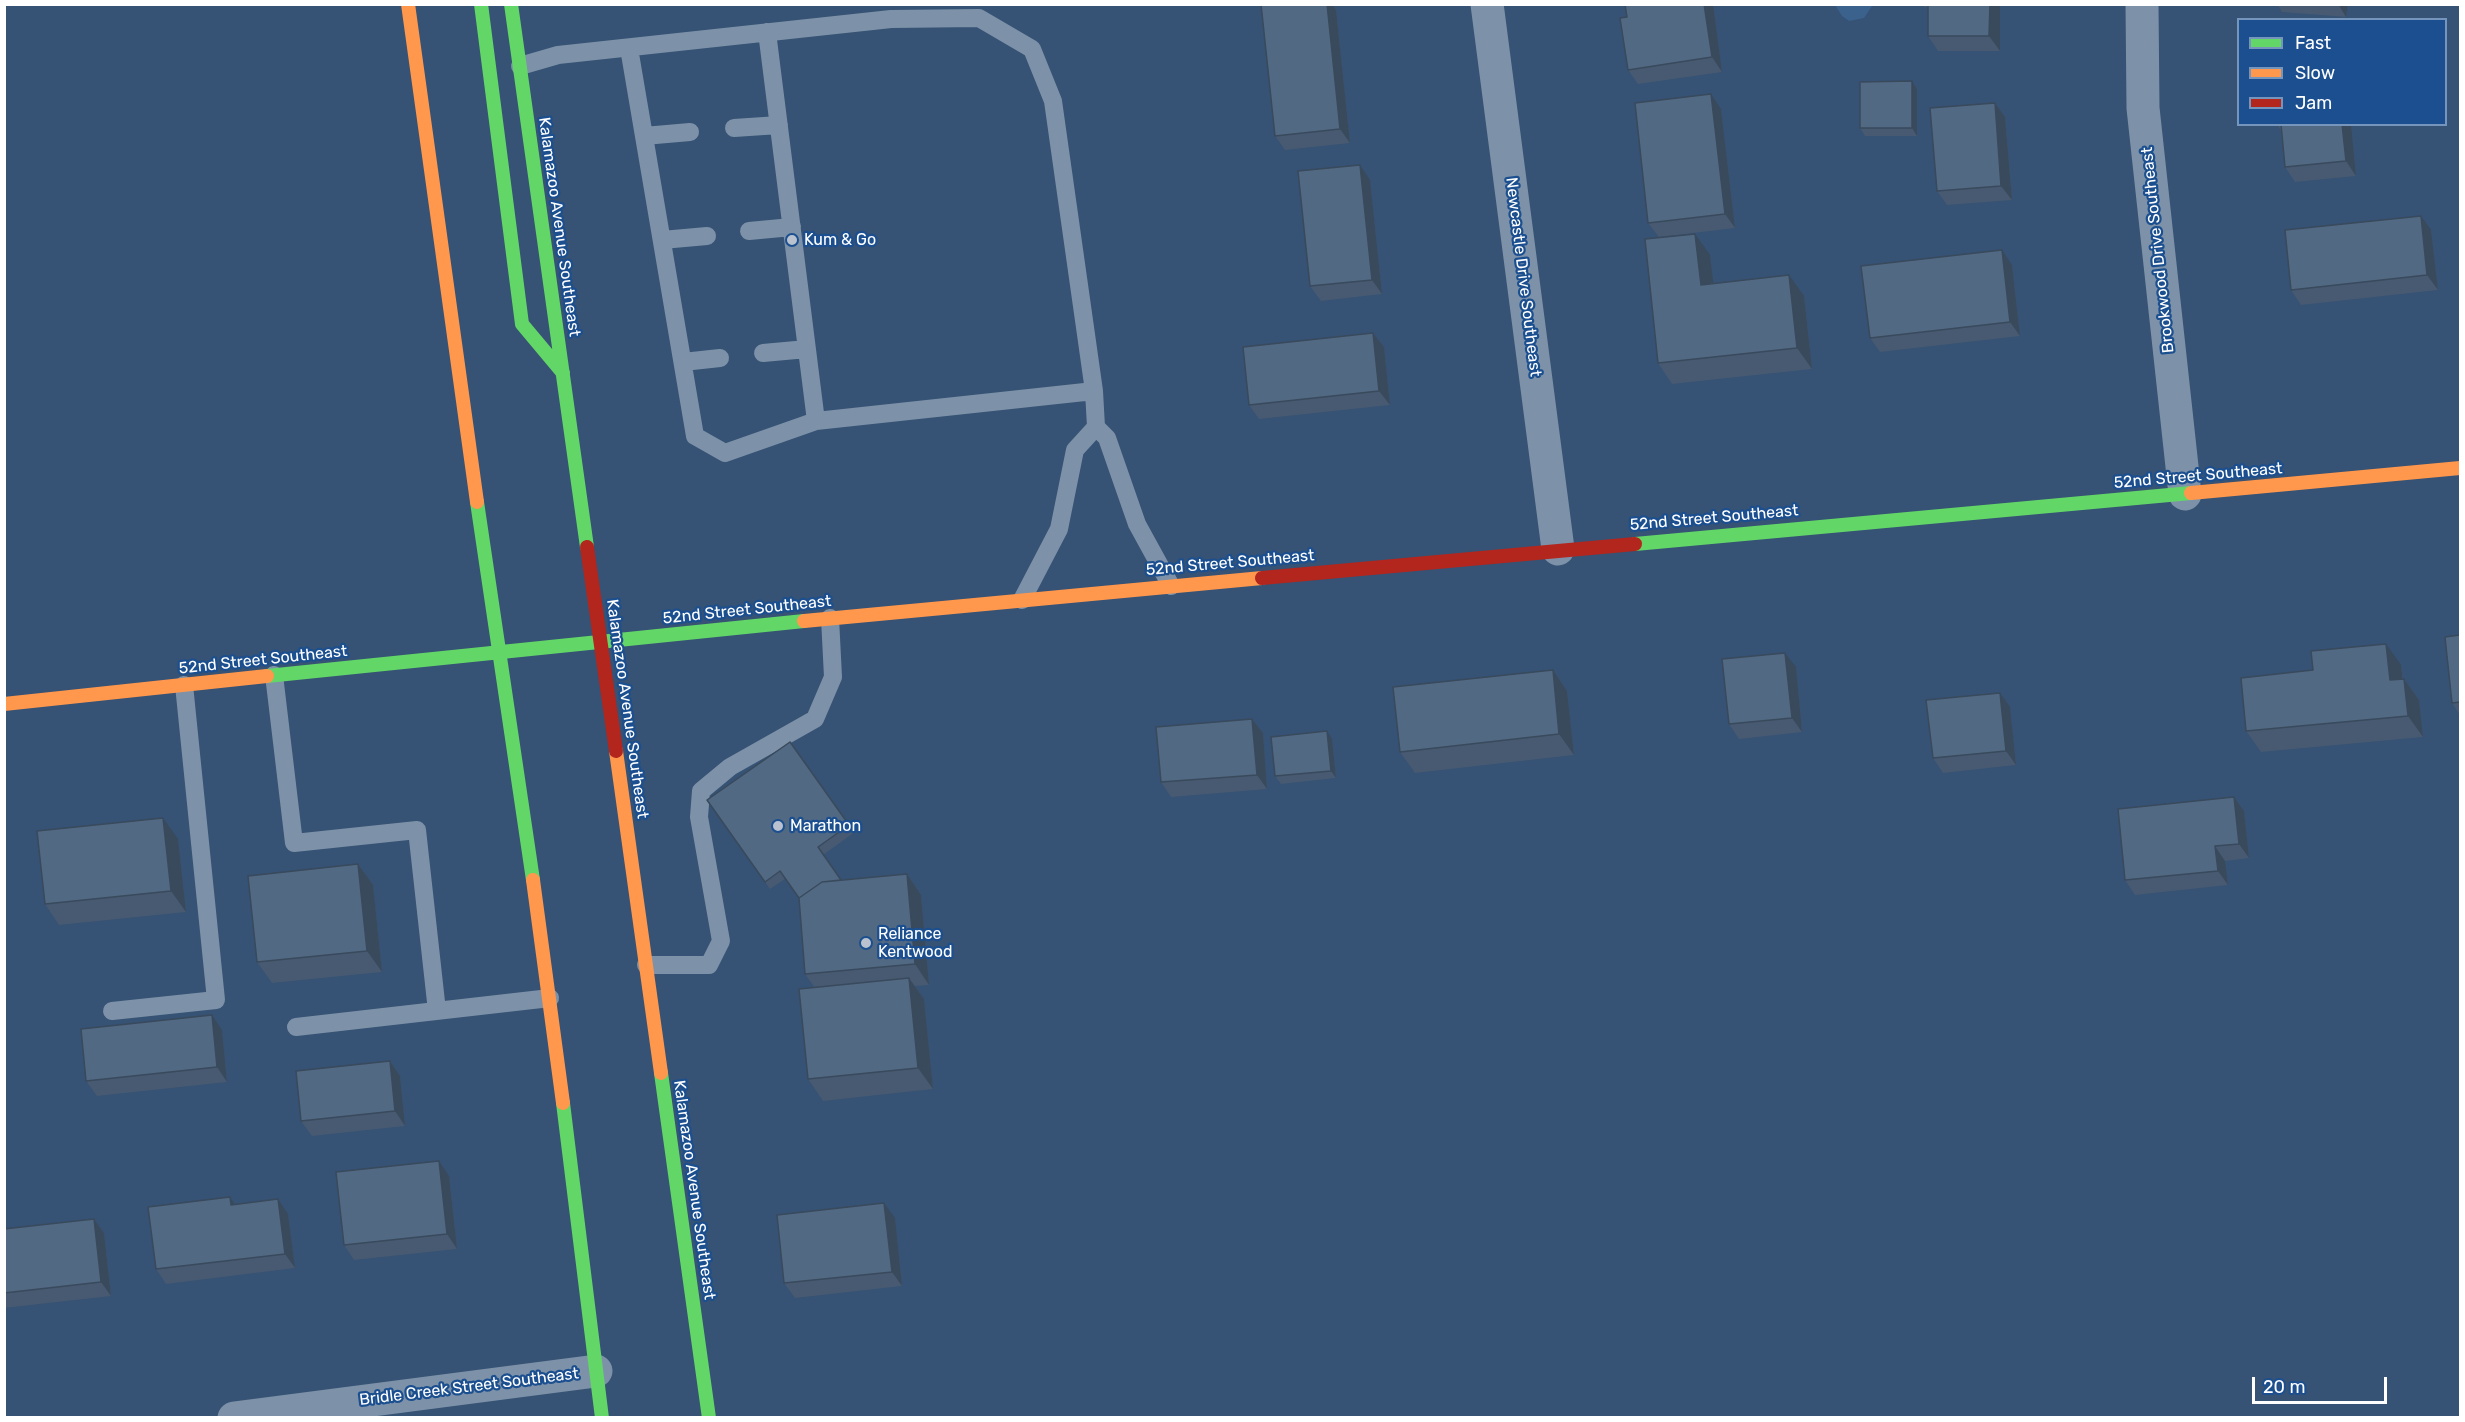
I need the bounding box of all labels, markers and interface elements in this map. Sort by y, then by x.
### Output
legend [2237,18,2447,126]
text: Fast [2295,32,2331,54]
text: Slow [2295,62,2335,84]
text: Jam [2295,92,2332,114]
street label: Kalamazoo Avenue Southeast [534,116,584,338]
street label: Brookwood Drive Southeast [2138,146,2178,354]
street label: Newcastle Drive Southeast [1501,176,1545,378]
place label: Kum & Go [804,230,876,250]
marker: Kum & Go [785,233,799,247]
street label: 52nd Street Southeast [2113,459,2283,493]
street label: 52nd Street Southeast [1629,501,1799,535]
street label: 52nd Street Southeast [1145,546,1315,580]
street label: 52nd Street Southeast [662,592,832,628]
street label: Kalamazoo Avenue Southeast [602,598,652,820]
street label: 52nd Street Southeast [178,642,348,678]
place label: Marathon [790,816,861,836]
marker: Marathon [771,819,785,833]
place label: Reliance Kentwood [878,924,952,962]
marker: Reliance Kentwood [859,936,873,950]
street label: Kalamazoo Avenue Southeast [669,1079,719,1301]
street label: Bridle Creek Street Southeast [358,1364,580,1410]
scale bar [2255,1365,2390,1403]
text: 20 m [2263,1376,2305,1398]

